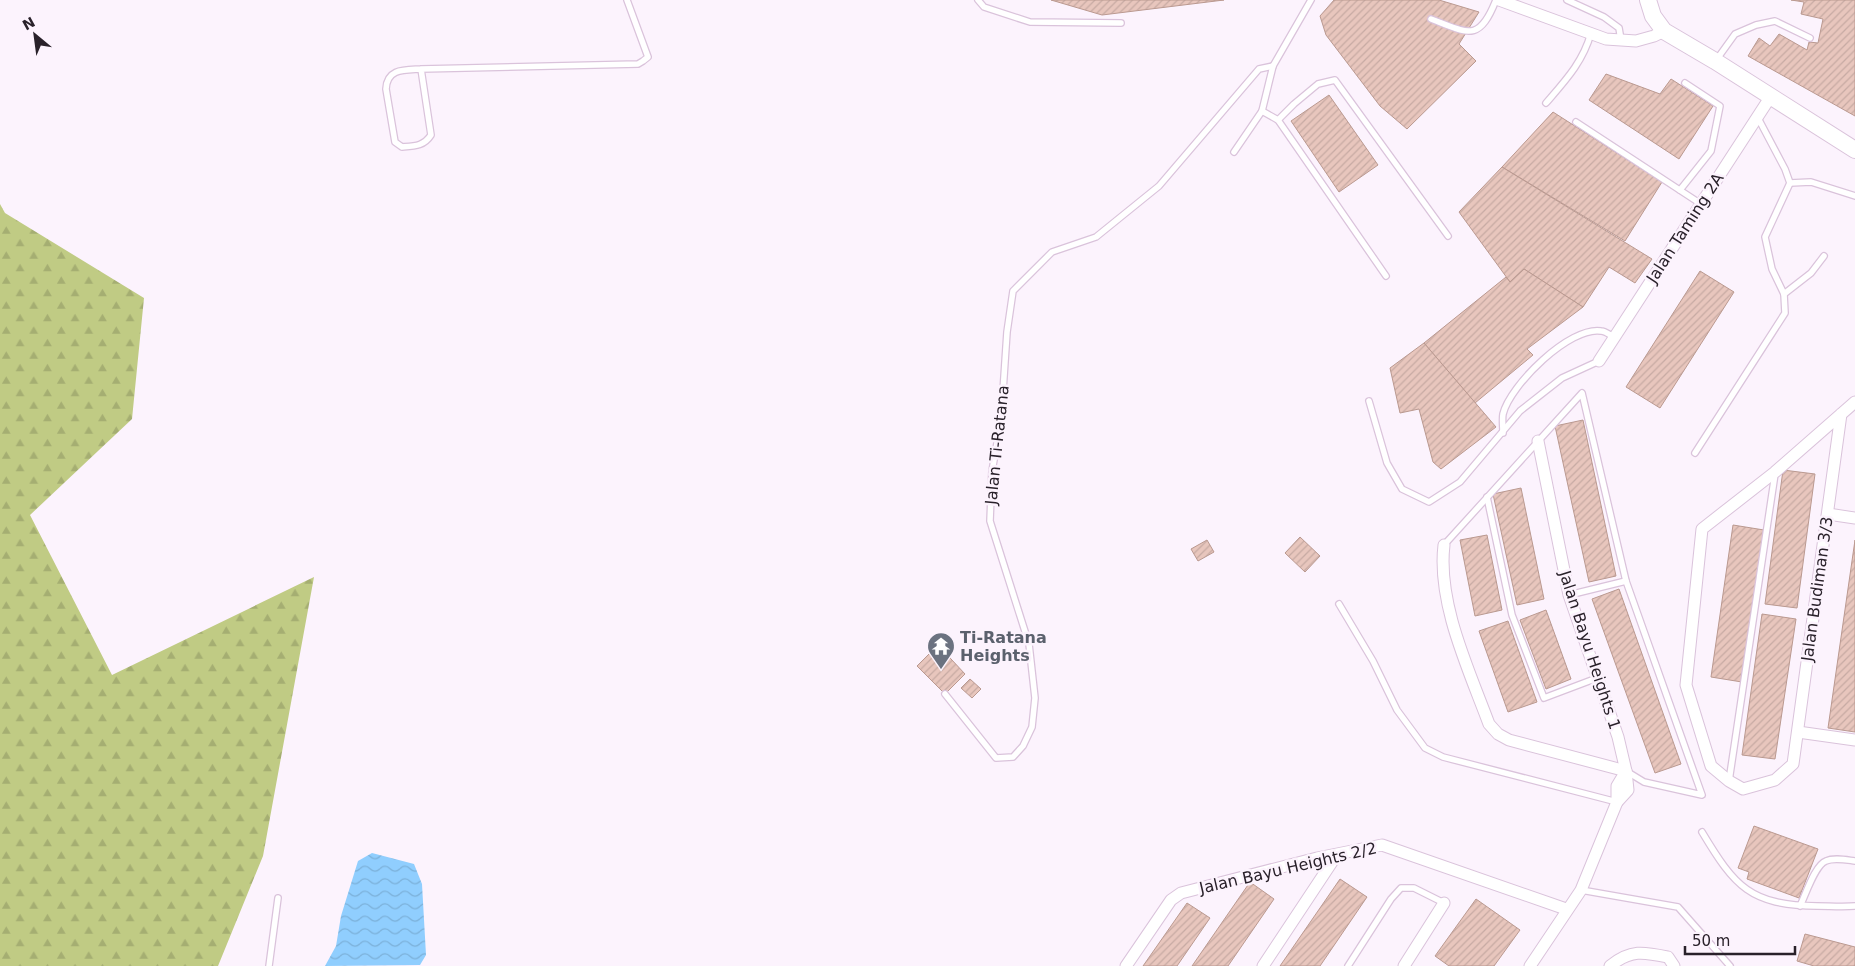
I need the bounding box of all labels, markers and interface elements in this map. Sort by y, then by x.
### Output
north arrow [10,10,60,60]
text: N [20,14,38,33]
street label: Jalan Taming 2A [1642,169,1728,287]
street label: Jalan Ti-Ratana [981,384,1013,507]
street label: Jalan Budiman 3/3 [1797,515,1837,664]
street label: Jalan Bayu Heights 1 [1555,567,1625,732]
place label: Ti-Ratana Heights [960,628,1047,665]
temple icon: Ti-Ratana Heights [926,631,956,670]
street label: Jalan Bayu Heights 2/2 [1196,838,1379,898]
scale bar [1685,924,1795,956]
text: 50 m [1692,932,1730,950]

